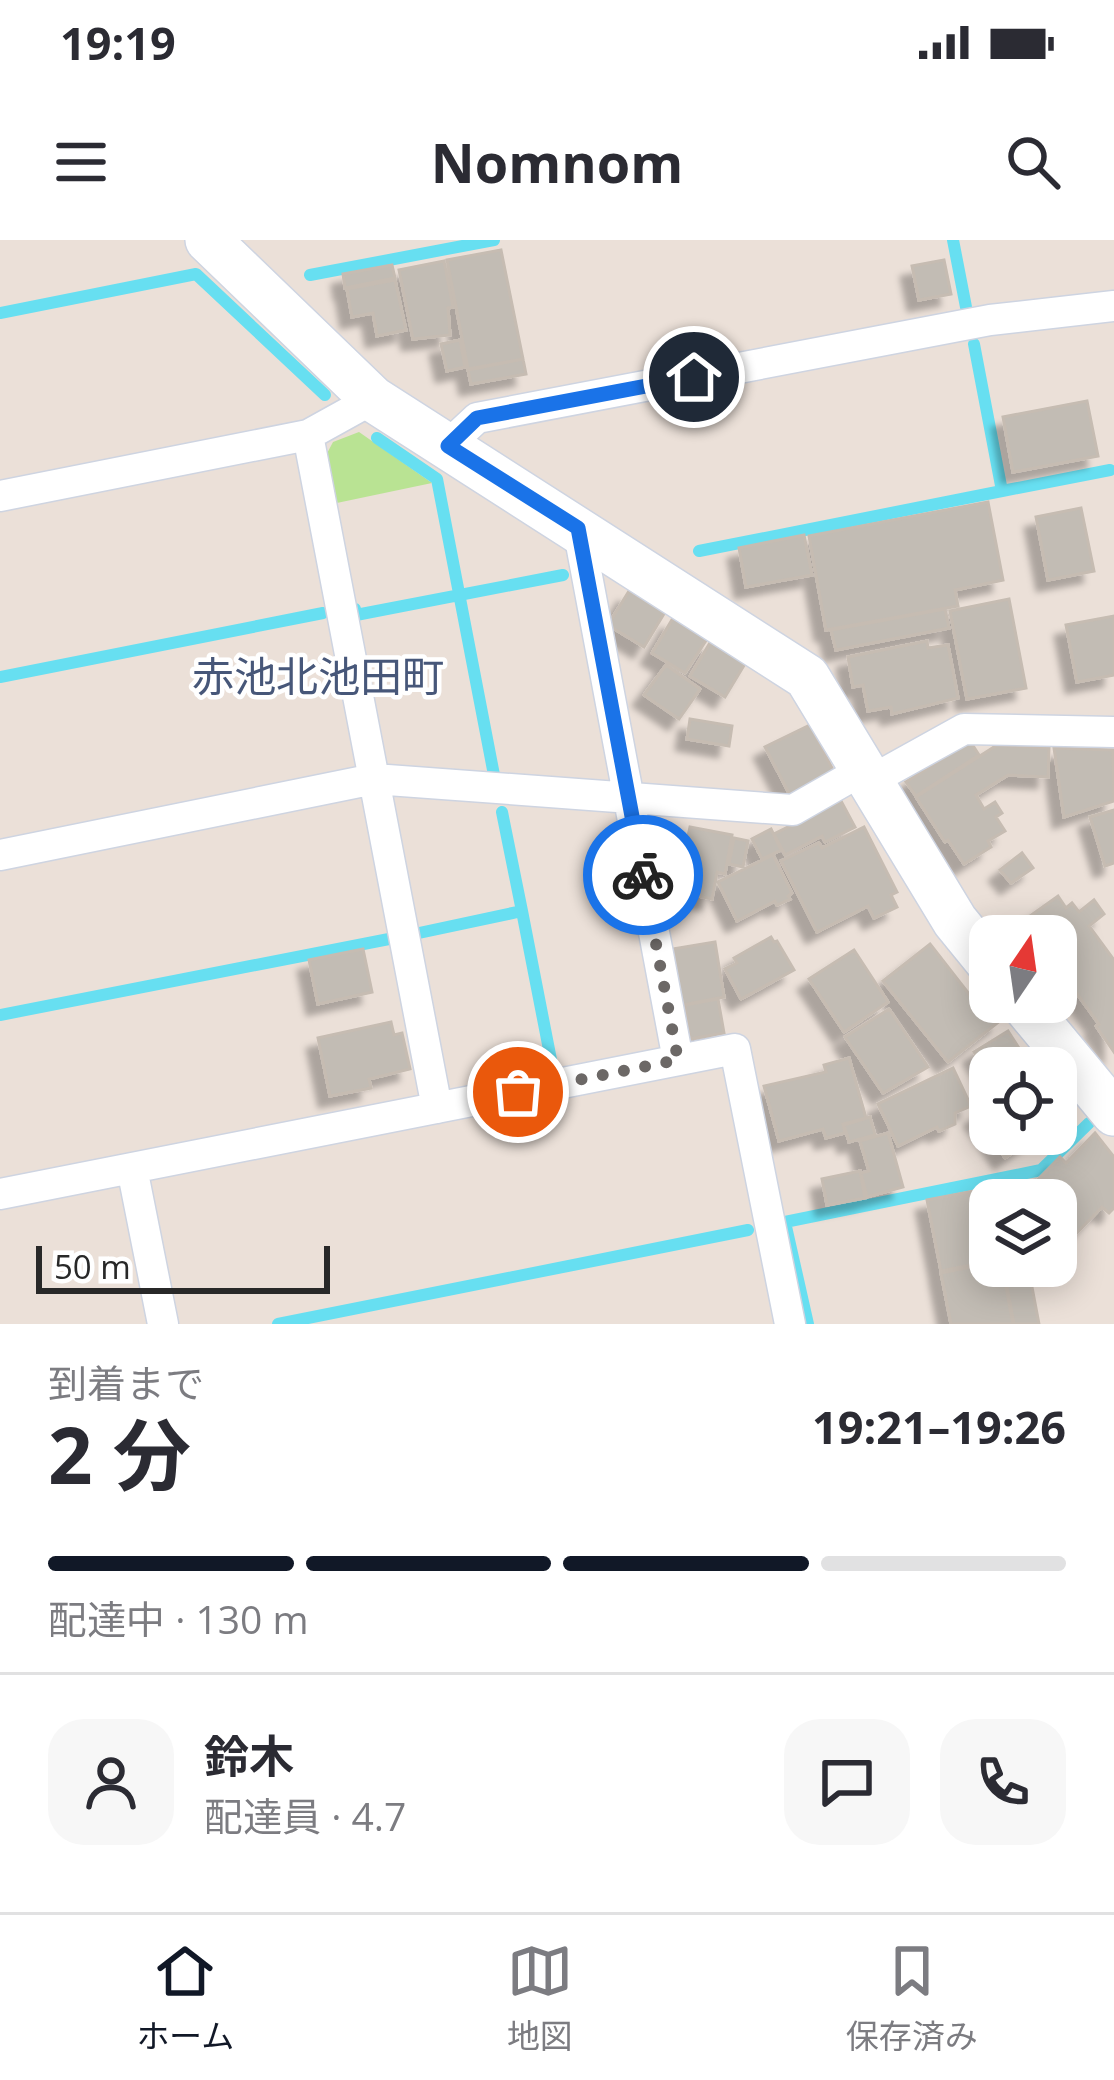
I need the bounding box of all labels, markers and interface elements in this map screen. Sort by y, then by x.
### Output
text: 19:19 [60,12,176,73]
text: Nomnom [431,125,683,199]
icon: menu [48,129,114,195]
icon: search [1000,129,1066,195]
pin [643,326,745,428]
icon: home [661,344,727,410]
district label: 赤池北池田町 [192,647,444,704]
courier [583,815,703,935]
icon: bike [610,842,676,908]
north arrow [969,915,1077,1023]
map controls [969,915,1077,1287]
pin [467,1041,569,1143]
button: locate [969,1047,1077,1155]
icon: bag [485,1059,551,1125]
button: layers [969,1179,1077,1287]
scale bar [36,1240,330,1293]
text: 50 m [54,1244,131,1289]
text: 到着まで [48,1356,204,1409]
text: 19:21–19:26 [812,1396,1066,1457]
text: 2 分 [48,1401,191,1507]
text: 配達中 · 130 m [48,1592,309,1645]
button: person [48,1719,174,1845]
button: chat [784,1719,910,1845]
button: phone [940,1719,1066,1845]
text: 鈴木 [204,1725,294,1786]
text: 配達員 · 4.7 [204,1789,406,1842]
tab: ホーム [136,1938,234,2058]
tab: 地図 [507,1938,573,2058]
tab: 保存済み [846,1938,978,2058]

